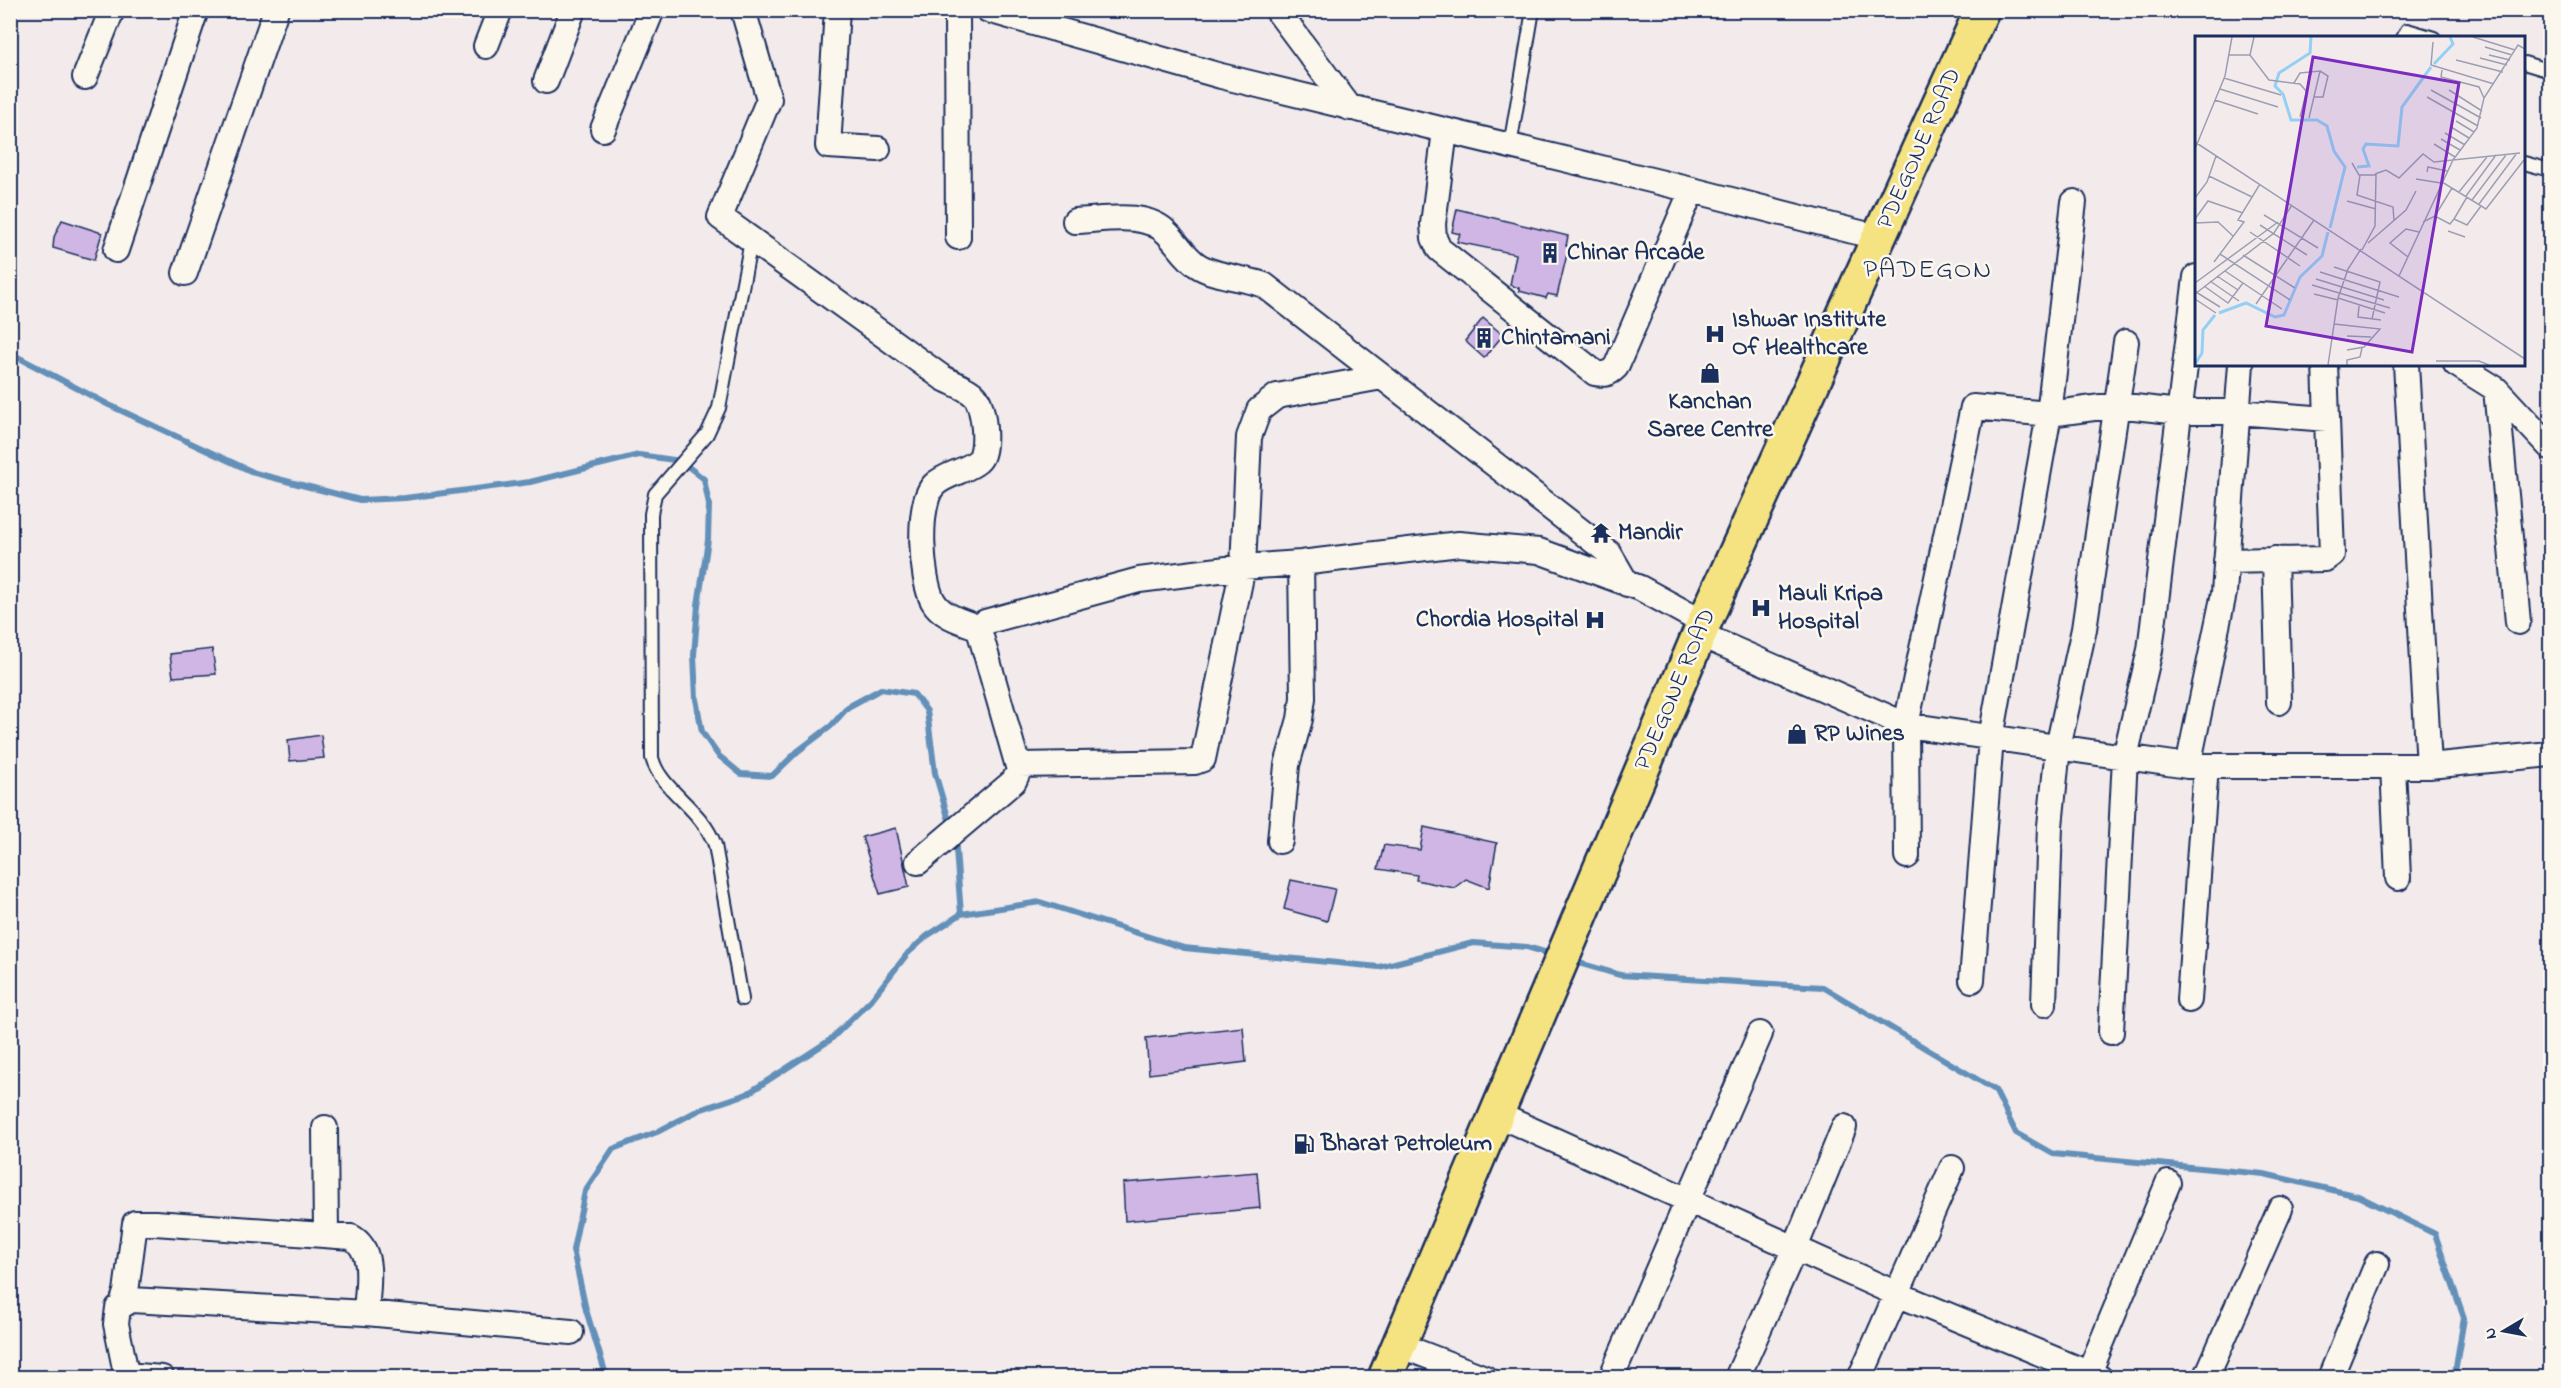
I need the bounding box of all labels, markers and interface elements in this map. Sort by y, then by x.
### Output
inset map [2195,36,2525,366]
street label: PDEGONE ROAD [1869,63,1971,235]
place label: Chinar Arcade [1567,236,1705,271]
building icon: Chinar Arcade [1538,241,1562,265]
district label: PADEGON [1863,251,1993,290]
place label: Ishwar Institute Of Healthcare [1732,303,1887,366]
place label: Chintamani [1501,321,1611,356]
hospital icon: Ishwar Institute Of Healthcare [1703,322,1727,346]
building icon: Chintamani [1472,326,1496,350]
shop icon: Kanchan Saree Centre [1698,361,1722,385]
place label: Kanchan Saree Centre [1647,385,1774,448]
place label: Mandir [1618,516,1683,551]
temple icon: Mandir [1589,521,1613,545]
place label: Mauli Kripa Hospital [1778,577,1883,640]
hospital icon: Mauli Kripa Hospital [1749,596,1773,620]
place label: Chordia Hospital [1416,603,1578,638]
street label: PDEGONE ROAD [1626,603,1726,777]
hospital icon: Chordia Hospital [1583,608,1607,632]
place label: RP Wines [1814,717,1905,752]
shop icon: RP Wines [1785,722,1809,746]
place label: Bharat Petroleum [1320,1127,1492,1162]
fuel station icon: Bharat Petroleum [1292,1132,1316,1156]
north arrow [2474,1301,2534,1361]
text: N [2478,1326,2504,1341]

